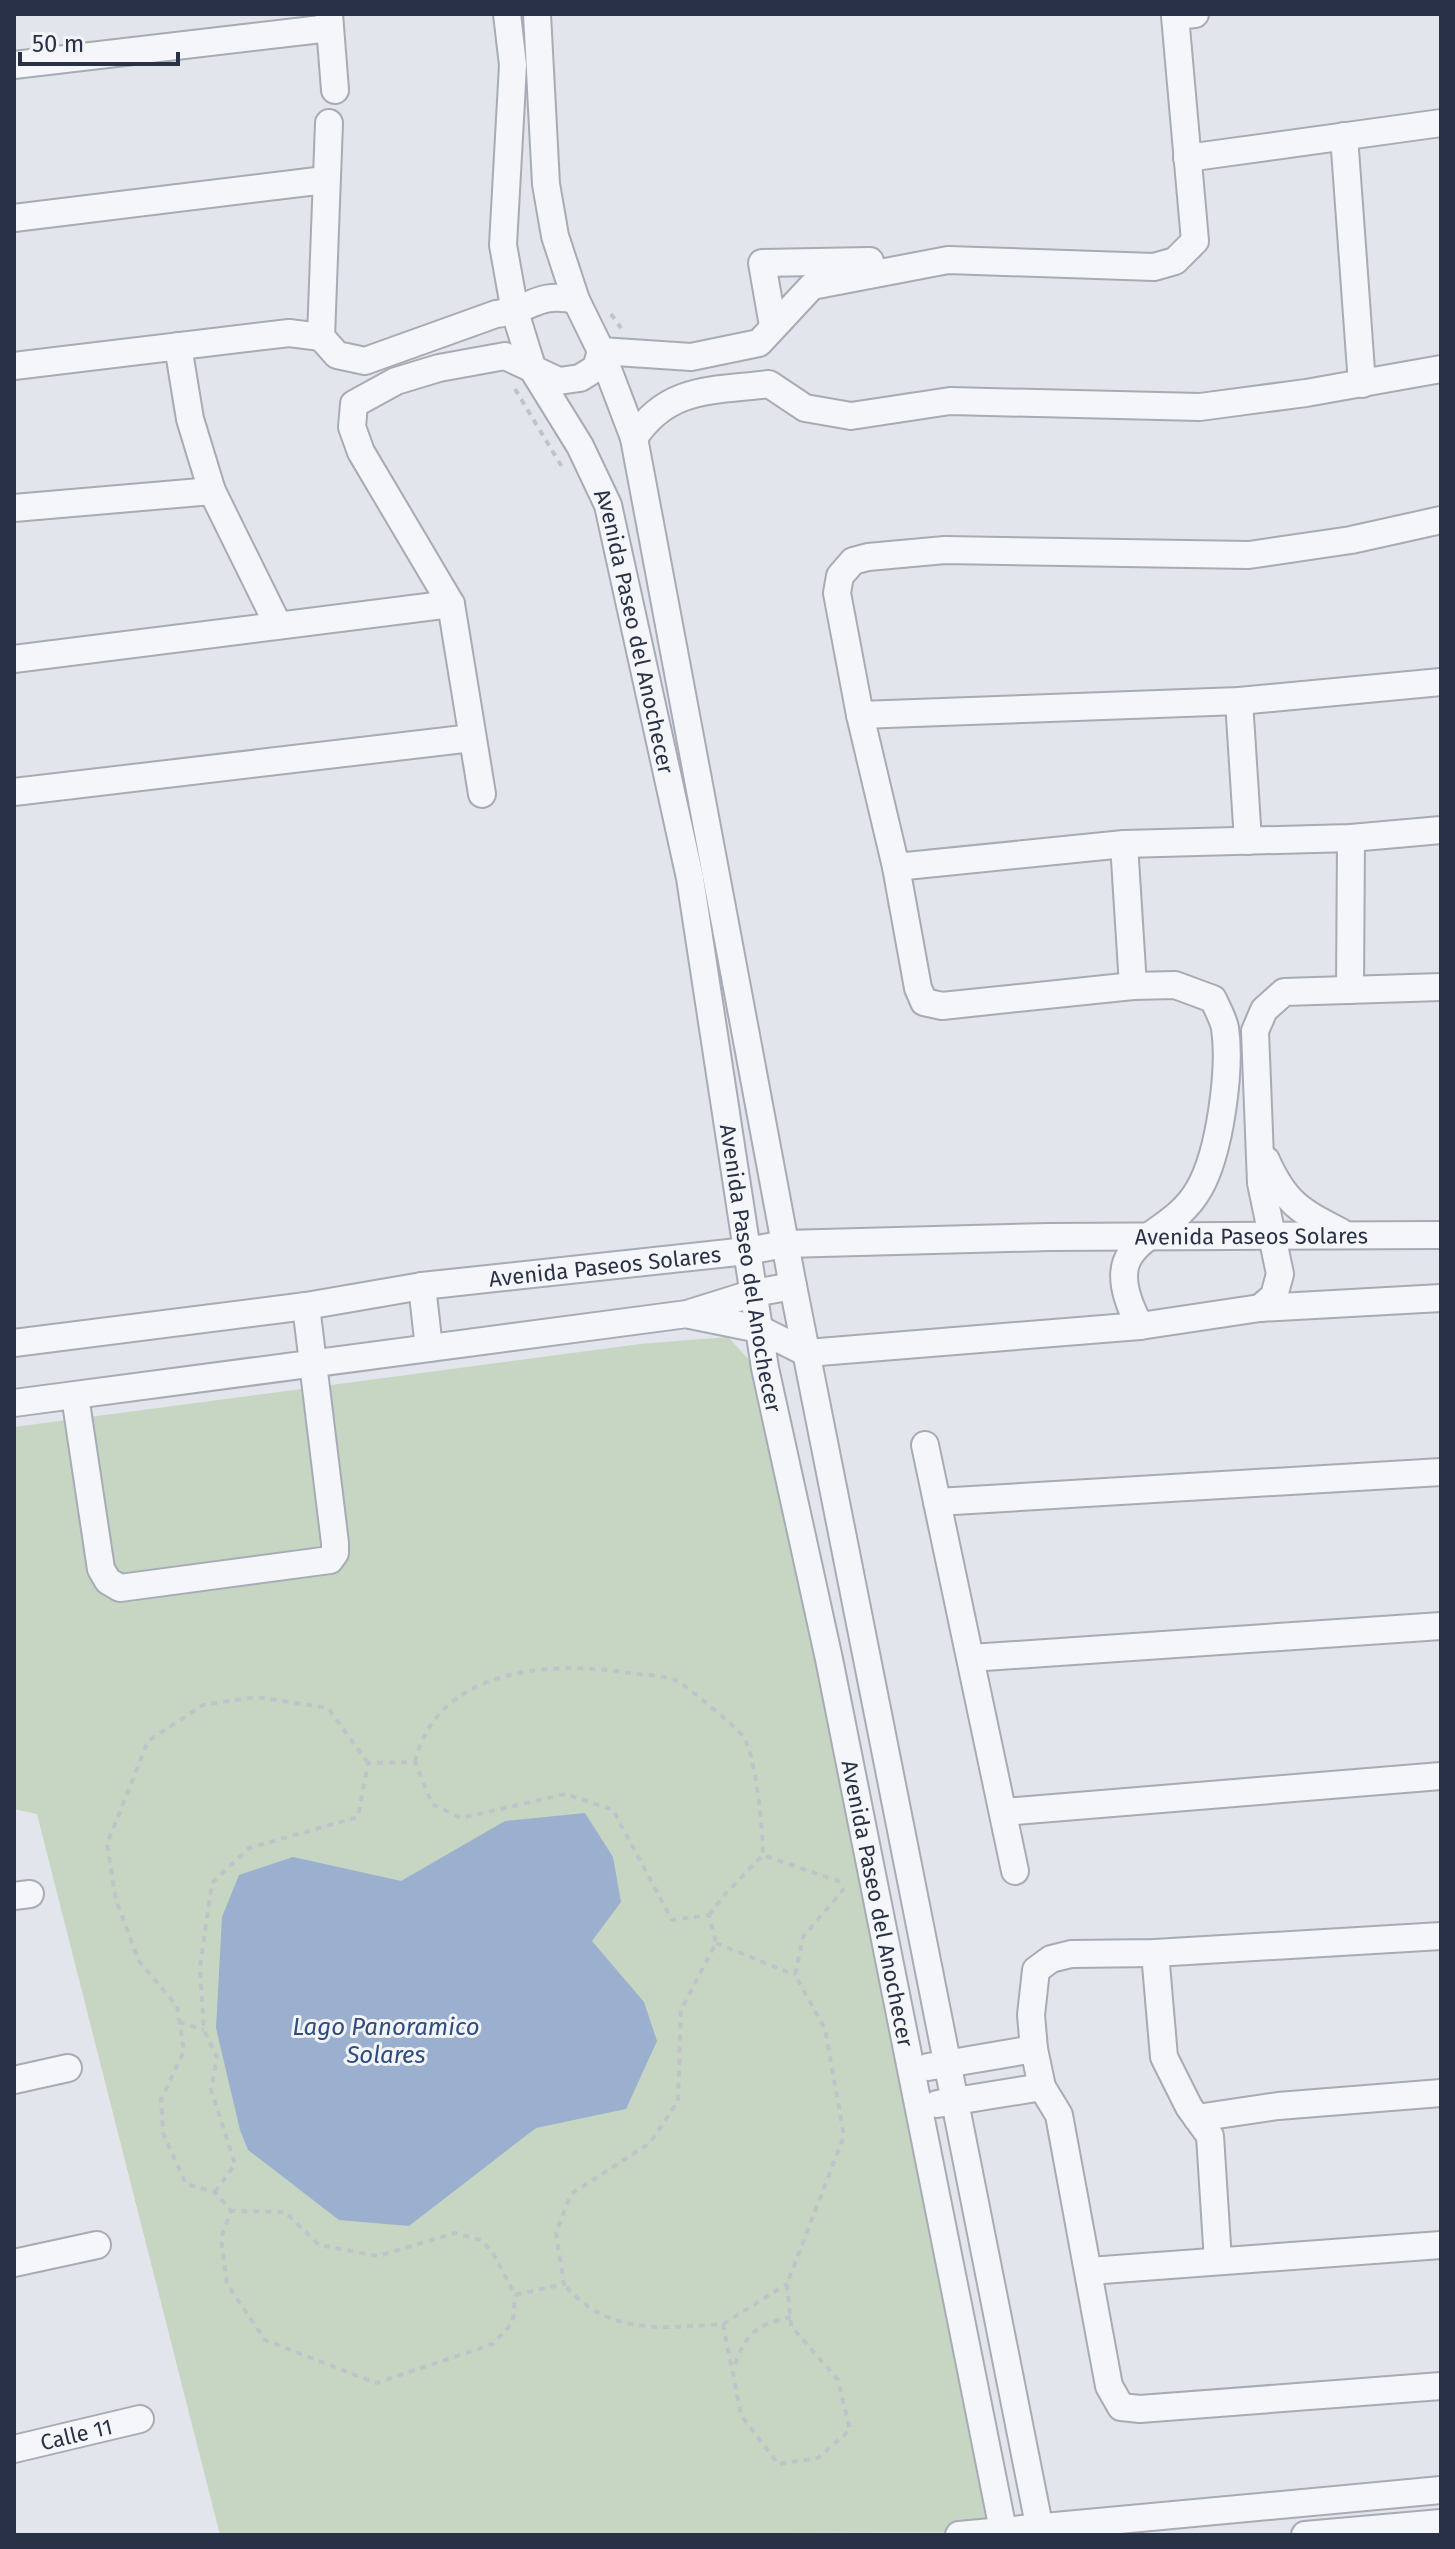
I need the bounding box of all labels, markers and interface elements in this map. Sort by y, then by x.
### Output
scale bar [20,16,178,66]
text: 50 m [32,30,84,58]
street label: Avenida Paseo del Anochecer [589,484,680,777]
street label: Avenida Paseo del Anochecer [714,1122,788,1415]
street label: Avenida Paseos Solares [1135,1222,1368,1250]
street label: Avenida Paseos Solares [487,1240,722,1292]
street label: Avenida Paseo del Anochecer [836,1758,920,2050]
water label: Lago Panoramico Solares [292,2013,480,2069]
street label: Calle 11 [38,2413,115,2456]

